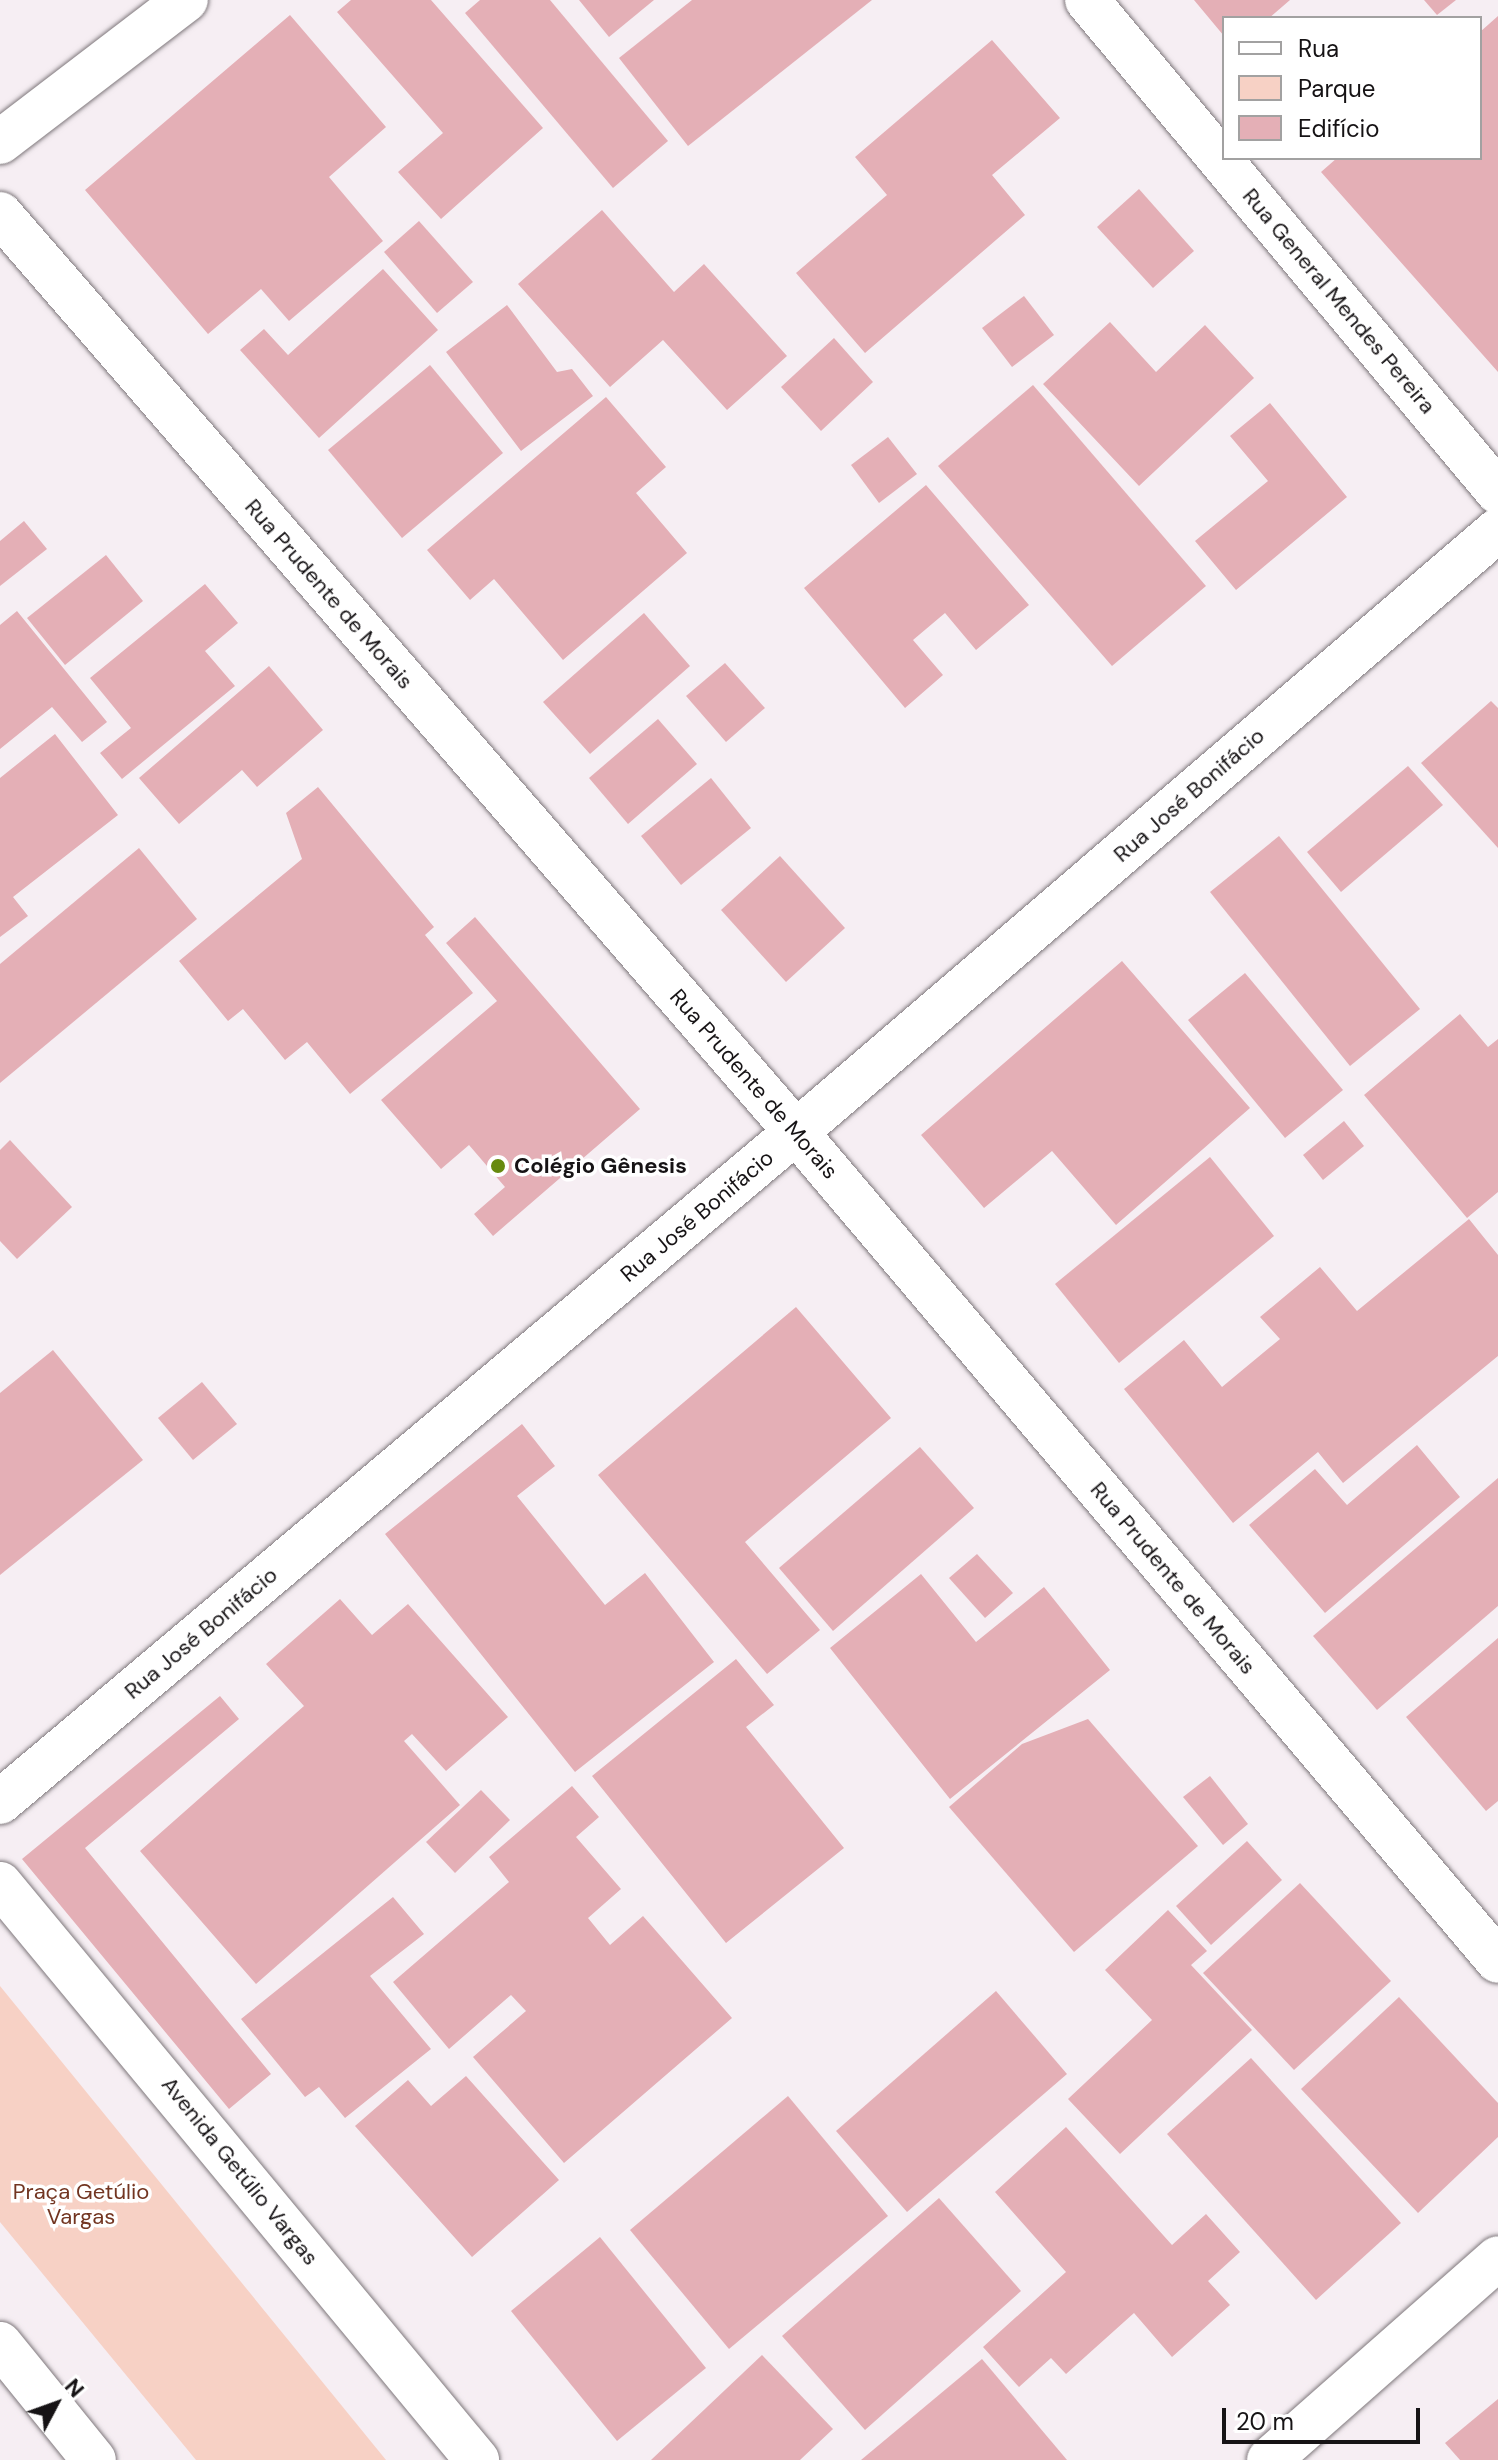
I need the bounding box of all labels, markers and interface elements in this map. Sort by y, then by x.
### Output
legend [1222,16,1482,160]
text: Rua [1298,33,1339,64]
text: Parque [1298,73,1375,104]
text: Edifício [1298,113,1380,144]
street label: Rua General Mendes Pereira [1237,183,1441,419]
street label: Rua Prudente de Morais [239,494,419,694]
street label: Rua José Bonifácio [1108,722,1270,868]
street label: Rua Prudente de Morais [664,984,844,1184]
street label: Rua José Bonifácio [615,1144,779,1288]
place label: Colégio Gênesis [514,1153,687,1179]
marker: Colégio Gênesis [489,1157,507,1175]
street label: Rua Prudente de Morais [1085,1477,1261,1679]
street label: Rua José Bonifácio [119,1561,283,1705]
street label: Avenida Getúlio Vargas [156,2072,324,2270]
park label: Praça Getúlio Vargas [13,2178,149,2230]
north arrow [16,2364,96,2444]
text: N [58,2372,91,2403]
scale bar [1226,2392,1424,2442]
text: 20 m [1236,2406,1294,2437]

